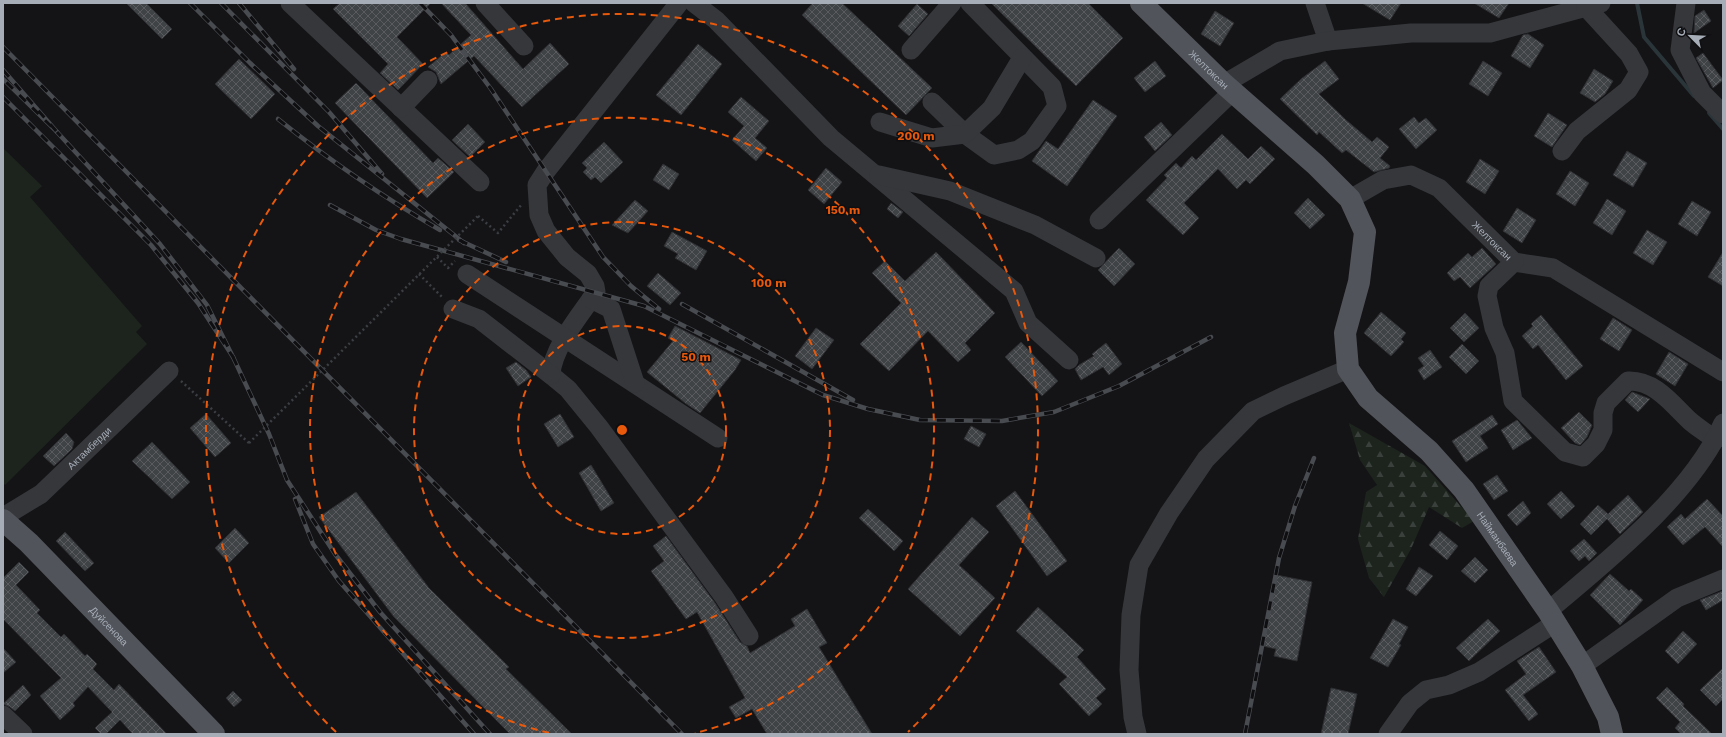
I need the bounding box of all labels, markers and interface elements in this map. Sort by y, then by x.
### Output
north arrow [1670,16,1710,56]
text: С [1674,26,1689,38]
street label: Желтоксан [1187,48,1231,91]
text: 200 m [897,129,935,143]
text: 150 m [826,203,860,217]
street label: Желтоксан [1470,219,1514,262]
text: 100 m [751,276,787,290]
text: 50 m [681,350,711,364]
centre of rings [615,423,629,437]
street label: Актамберди [65,425,113,471]
street label: Найманбаева [1475,509,1521,568]
street label: Дуйсенова [88,604,131,648]

